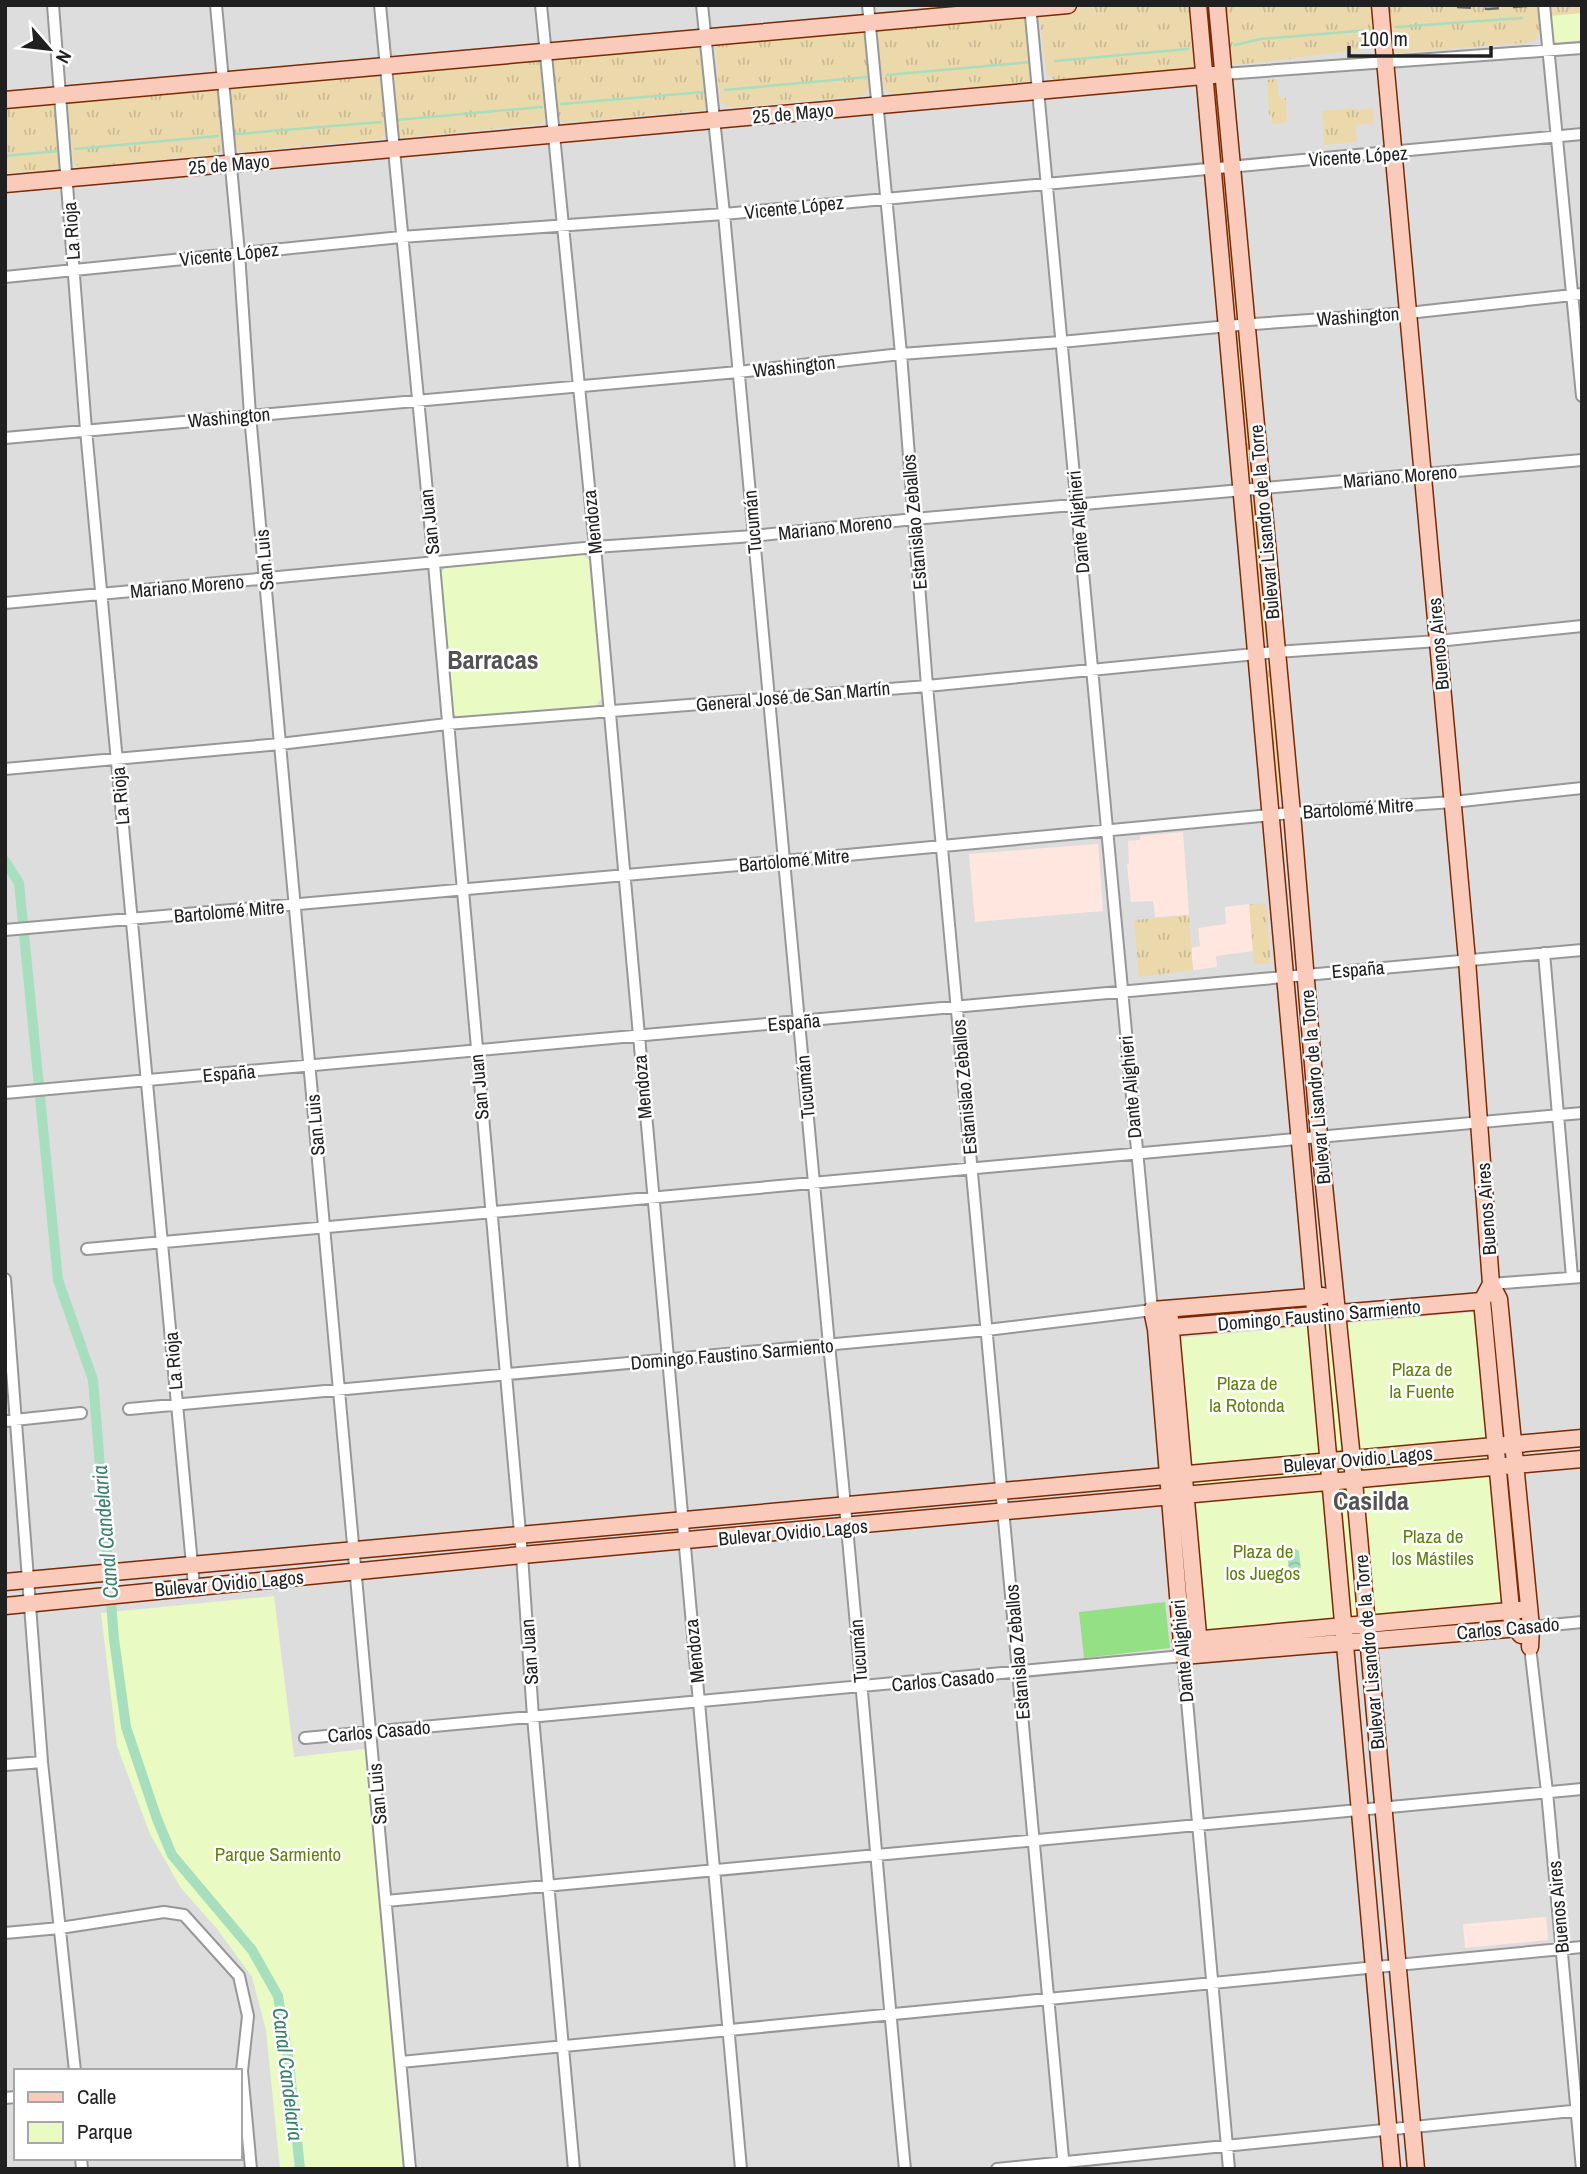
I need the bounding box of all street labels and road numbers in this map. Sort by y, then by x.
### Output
street label: 25 de Mayo [751,97,835,129]
street label: Vicente López [1308,140,1409,172]
street label: 25 de Mayo [187,148,271,180]
street label: Vicente López [743,189,845,225]
street label: La Rioja [56,201,86,261]
street label: Vicente López [178,236,280,272]
street label: Washington [1316,300,1400,332]
street label: Washington [752,349,836,383]
street label: Washington [187,400,271,434]
street label: Bulevar Lisandro de la Torre [1243,424,1285,620]
street label: Estanislao Zeballos [895,453,933,591]
street label: Mariano Moreno [1342,458,1458,494]
street label: Dante Alighieri [1061,470,1095,574]
street label: San Juan [413,488,445,556]
street label: Mendoza [576,488,608,555]
street label: Tucumán [736,489,768,555]
street label: Mariano Moreno [777,508,893,546]
street label: San Luis [248,528,280,592]
street label: Mariano Moreno [129,568,245,604]
street label: Buenos Aires [1421,596,1455,691]
street label: General José de San Martín [695,675,891,717]
street label: La Rioja [104,766,135,826]
street label: Bartolomé Mitre [1302,791,1414,825]
street label: Bartolomé Mitre [738,842,850,878]
street label: Bartolomé Mitre [173,893,285,929]
street label: España [1331,954,1386,984]
street label: Bulevar Lisandro de la Torre [1294,989,1336,1185]
street label: España [767,1007,822,1037]
street label: Estanislao Zeballos [945,1018,983,1156]
street label: Dante Alighieri [1113,1035,1147,1139]
street label: San Juan [463,1053,495,1121]
street label: Mendoza [626,1054,658,1120]
street label: Tucumán [789,1054,821,1120]
street label: España [202,1058,257,1088]
street label: San Luis [299,1093,331,1157]
street label: Buenos Aires [1470,1162,1502,1256]
street label: Domingo Faustino Sarmiento [1216,1293,1422,1337]
street label: La Rioja [157,1331,188,1391]
street label: Domingo Faustino Sarmiento [629,1332,835,1376]
street label: Bulevar Ovidio Lagos [1282,1440,1434,1478]
street label: Bulevar Ovidio Lagos [717,1513,869,1551]
street label: Bulevar Lisandro de la Torre [1348,1554,1390,1750]
street label: Bulevar Ovidio Lagos [153,1564,305,1602]
street label: Estanislao Zeballos [998,1583,1036,1721]
street label: Dante Alighieri [1165,1599,1199,1703]
street label: Carlos Casado [1456,1611,1560,1645]
street label: Mendoza [678,1617,710,1684]
street label: San Juan [514,1618,544,1686]
street label: Tucumán [843,1618,873,1684]
street label: Carlos Casado [891,1663,995,1697]
street label: Carlos Casado [327,1714,431,1748]
street label: San Luis [361,1762,393,1826]
street label: Buenos Aires [1541,1859,1575,1954]

